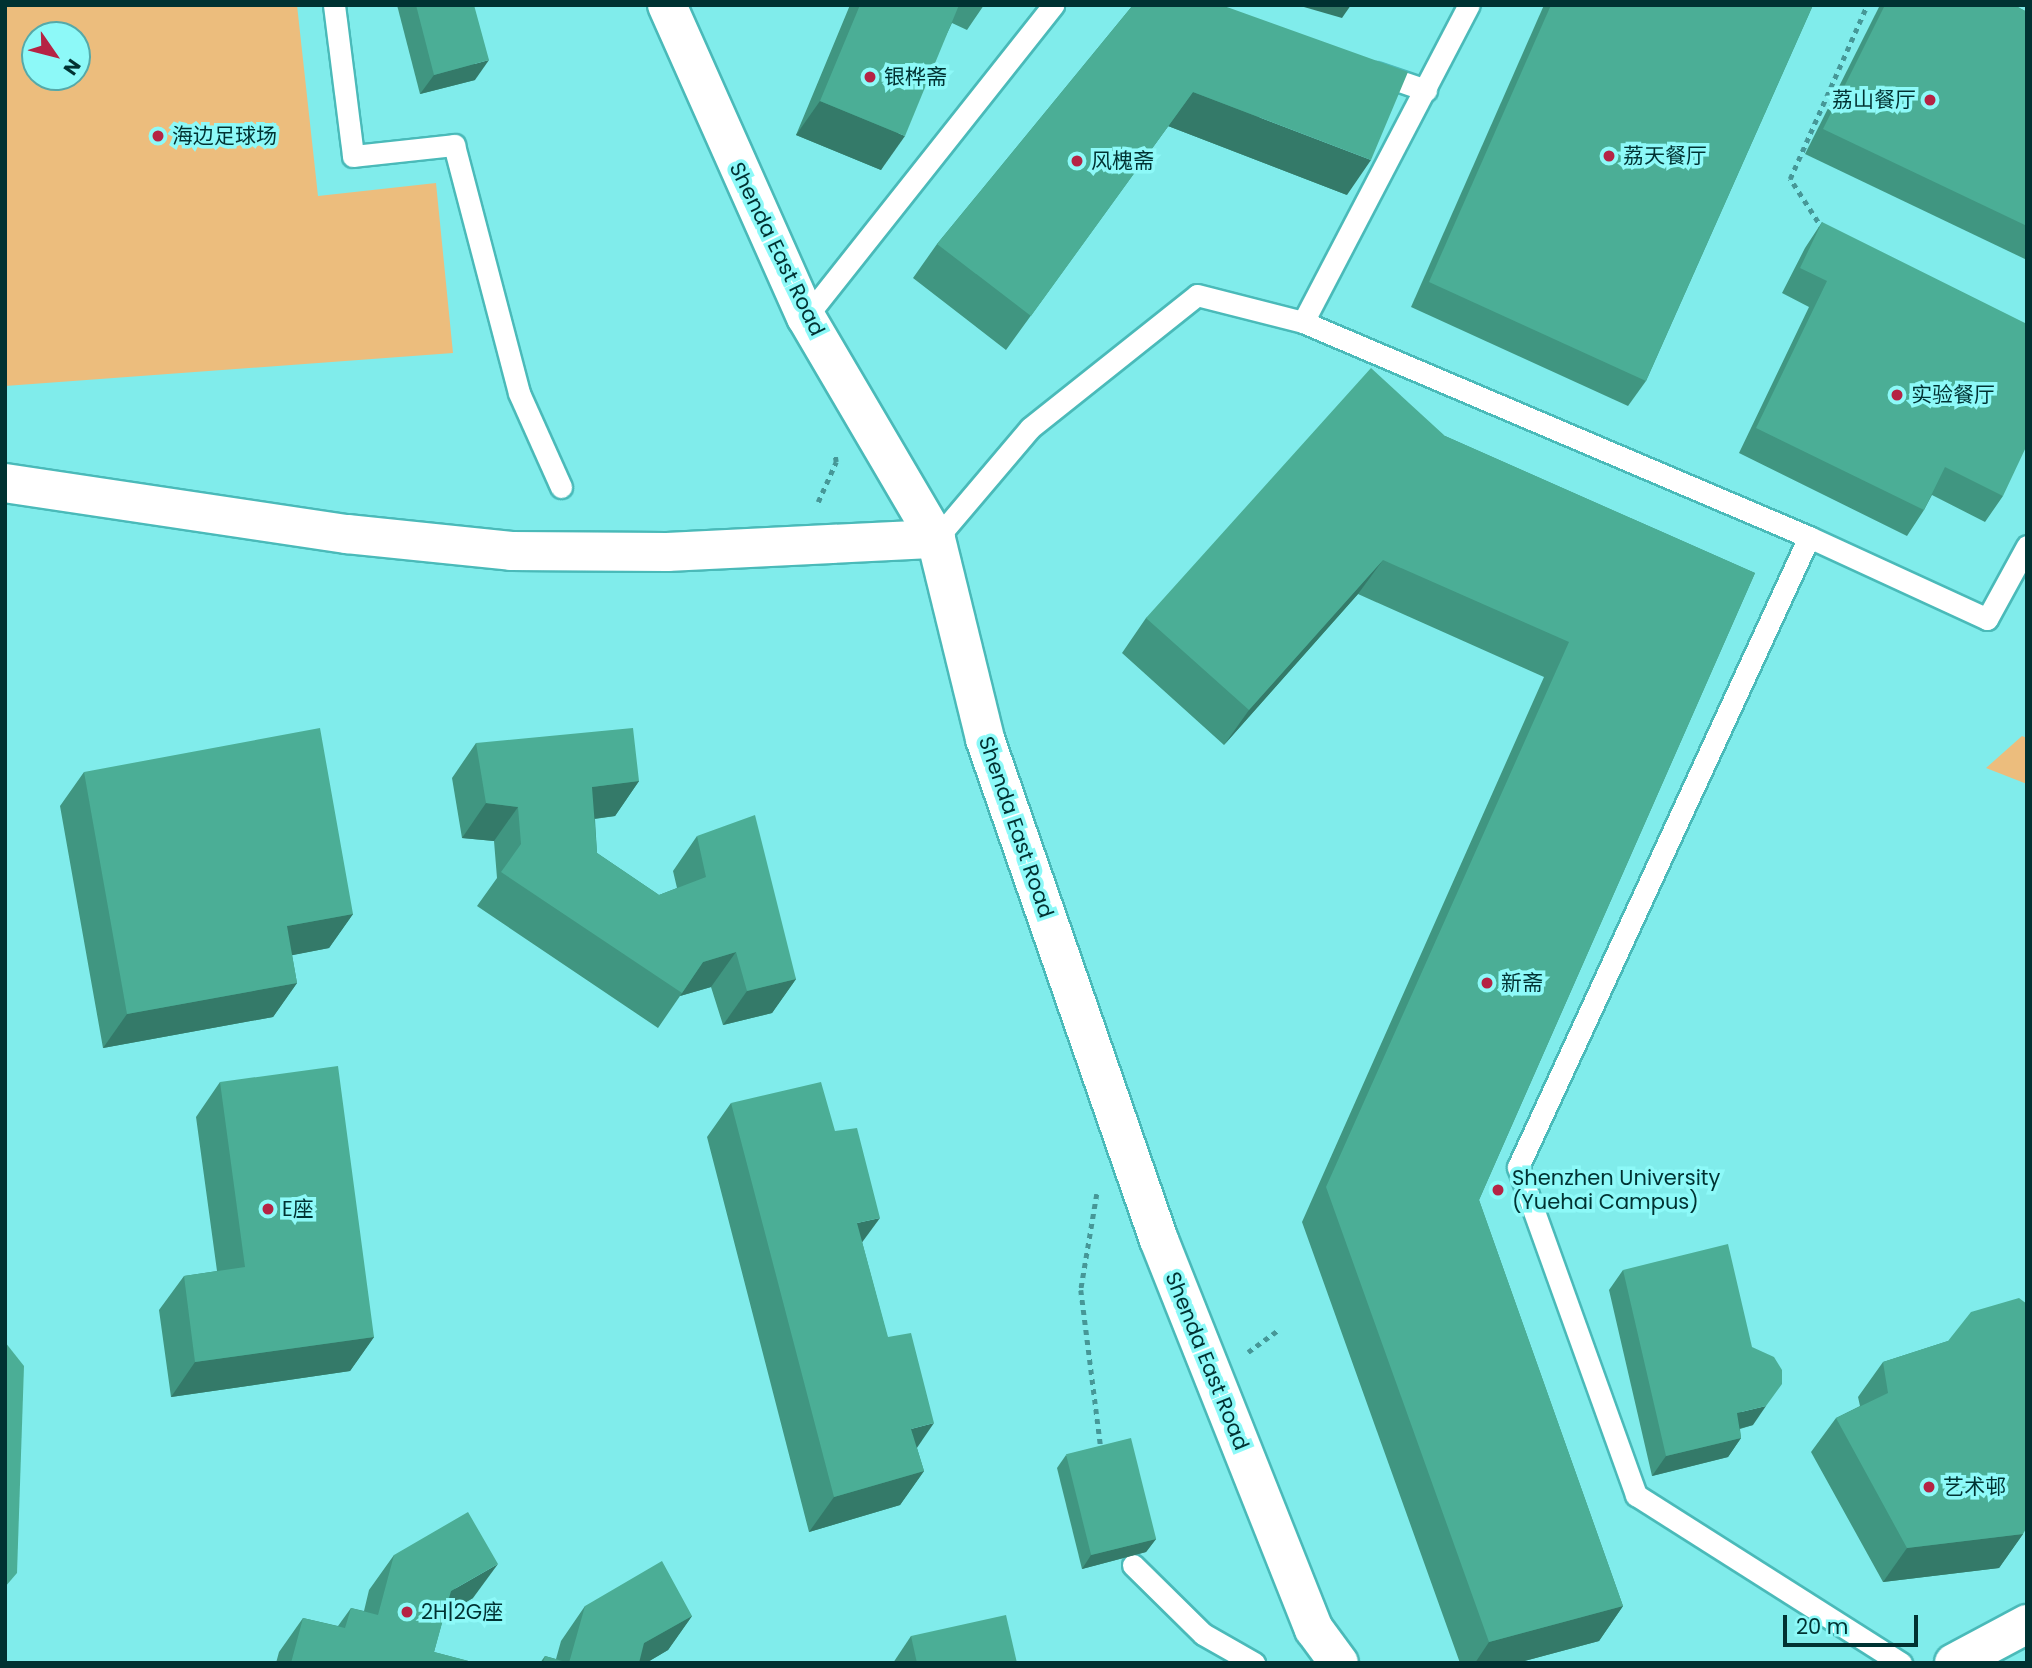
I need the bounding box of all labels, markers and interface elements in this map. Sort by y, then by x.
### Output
north arrow [21,21,91,91]
text: N [57,54,87,81]
place label: 银桦斋 [884,64,947,90]
marker: 银桦斋 [862,69,878,85]
place label: 荔山餐厅 [1832,87,1916,113]
marker: 荔山餐厅 [1922,92,1938,108]
place label: 海边足球场 [172,123,277,149]
marker: 海边足球场 [150,128,166,144]
place label: 荔天餐厅 [1623,143,1707,169]
place label: 风槐斋 [1091,148,1154,174]
marker: 荔天餐厅 [1601,148,1617,164]
marker: 风槐斋 [1069,153,1085,169]
street label: Shenda East Road [724,158,830,340]
place label: 实验餐厅 [1911,382,1995,408]
marker: 实验餐厅 [1889,387,1905,403]
street label: Shenda East Road [973,733,1059,921]
place label: 新斋 [1501,970,1543,996]
marker: 新斋 [1479,975,1495,991]
place label: Shenzhen University (Yuehai Campus) [1512,1165,1720,1215]
marker: Shenzhen University (Yuehai Campus) [1490,1182,1506,1198]
place label: E座 [282,1196,314,1222]
marker: E座 [260,1201,276,1217]
street label: Shenda East Road [1160,1268,1254,1454]
place label: 艺术邨 [1943,1474,2006,1500]
marker: 艺术邨 [1921,1479,1937,1495]
place label: 2H|2G座 [421,1599,503,1625]
scale bar [1787,1602,1922,1646]
marker: 2H|2G座 [399,1604,415,1620]
text: 20 m [1796,1612,1849,1641]

